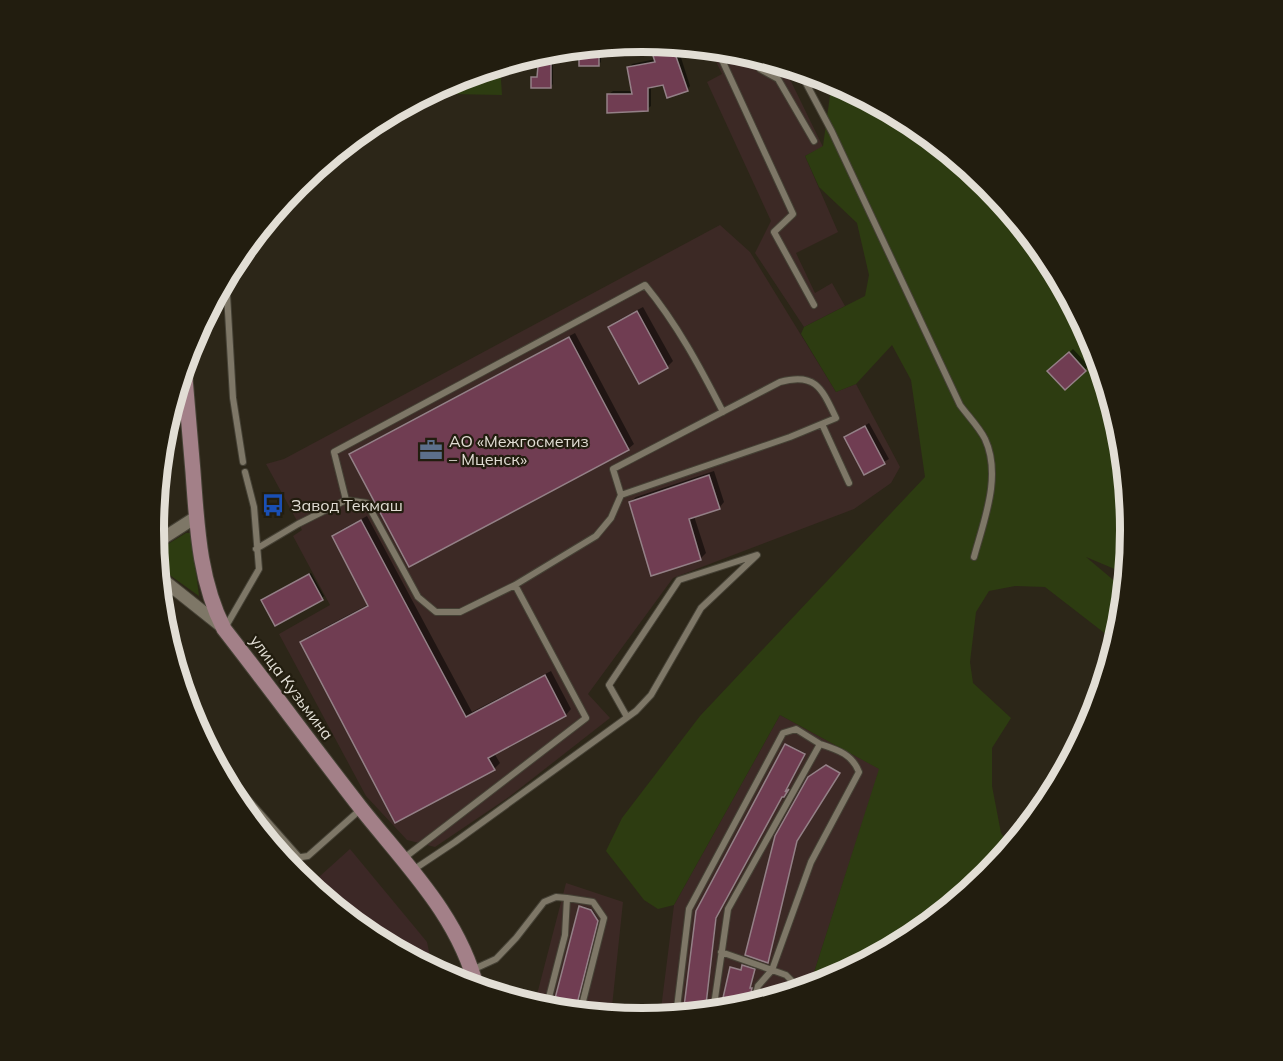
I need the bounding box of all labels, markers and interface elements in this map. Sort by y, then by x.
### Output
place label: АО «Межгосметиз – Мценск» [449,431,589,469]
office icon: АО «Межгосметиз – Мценск» [418,437,444,463]
bus stop icon: Завод Текмаш [260,492,286,518]
place label: Завод Текмаш [291,495,403,515]
street label: улица Кузьмина [246,631,338,743]

